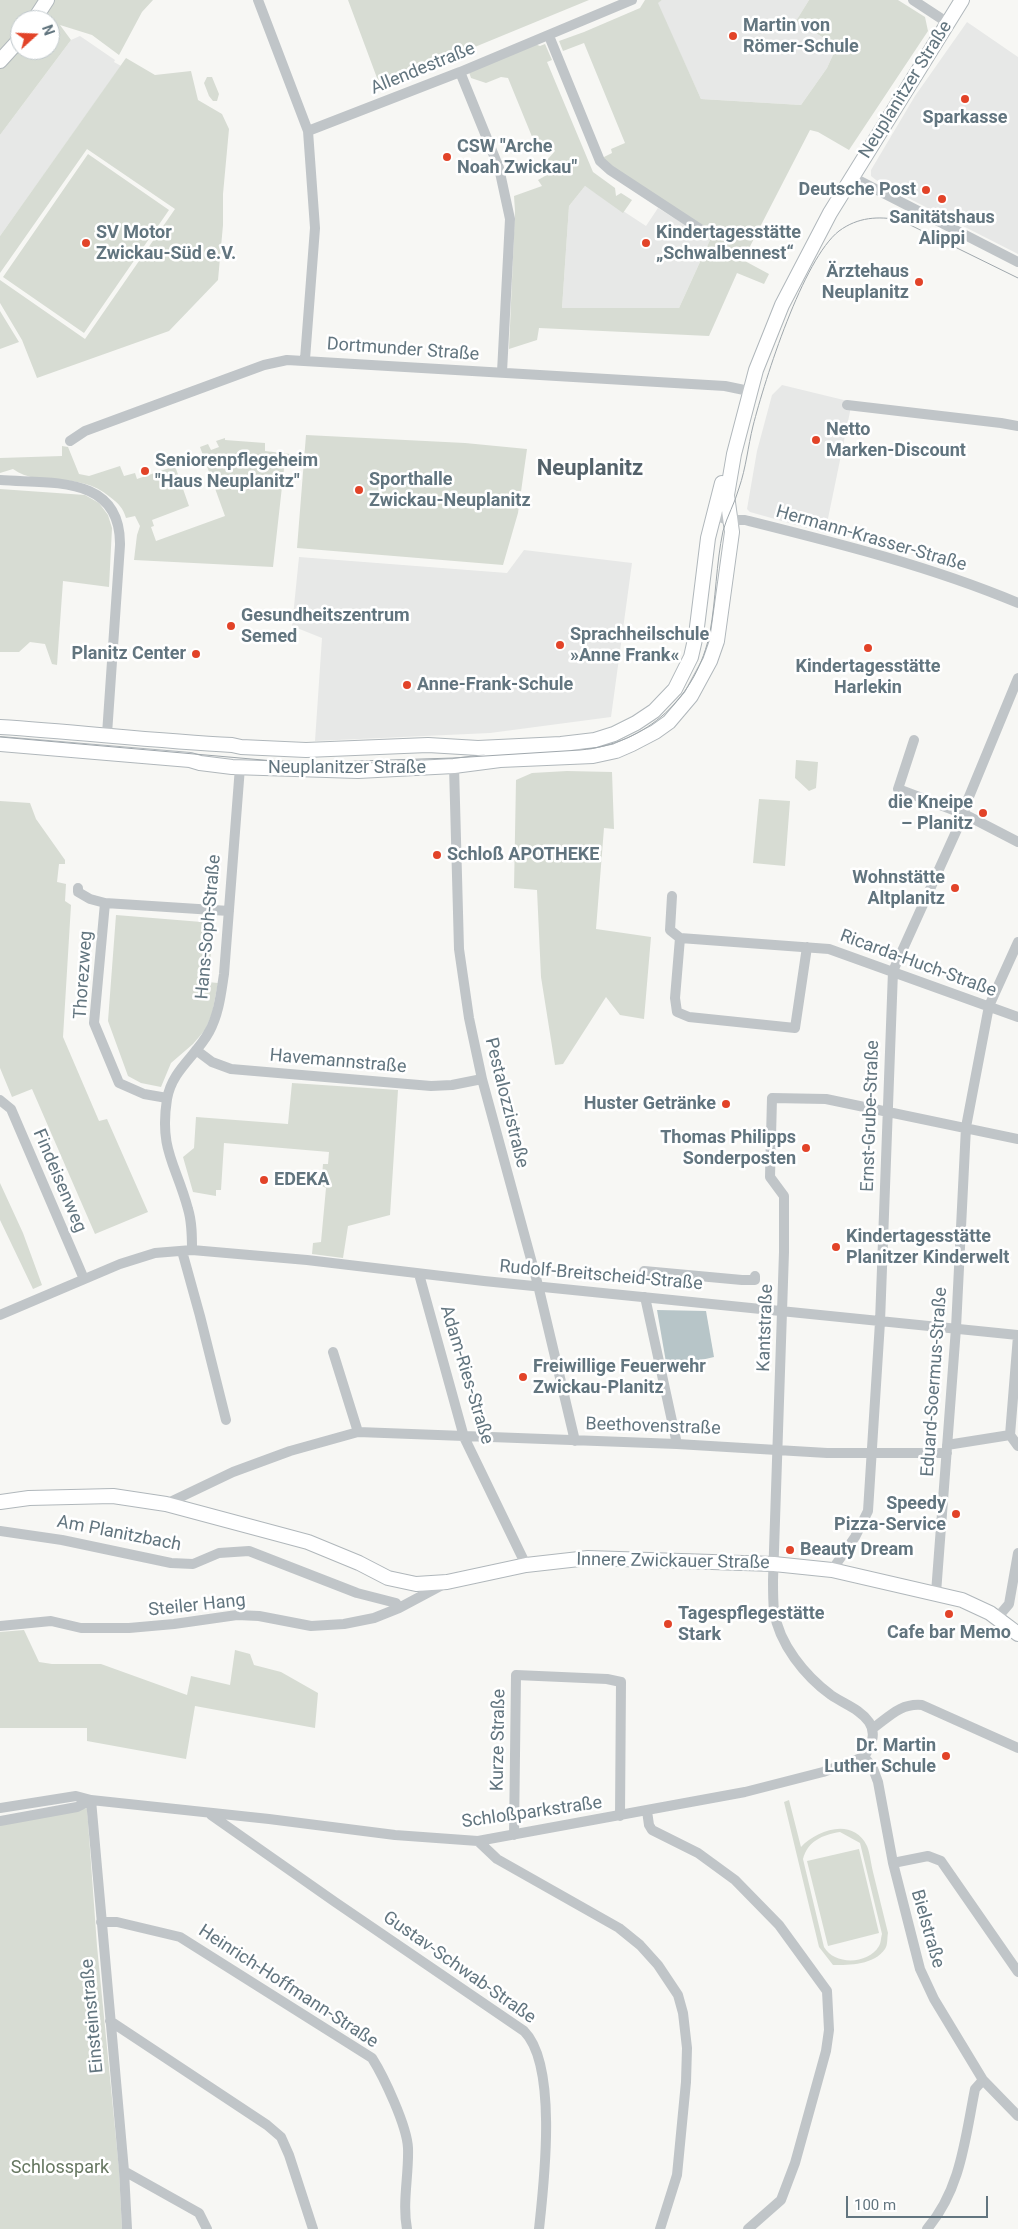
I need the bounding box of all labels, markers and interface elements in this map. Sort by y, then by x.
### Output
north arrow [10,10,60,60]
place label: Martin von Römer-Schule [743,15,859,58]
street label: Neuplanitzer Straße [855,17,957,163]
text: N [39,23,57,38]
marker: Martin von Römer-Schule [727,30,739,42]
street label: Allendestraße [368,38,478,100]
marker: Sparkasse [959,93,971,105]
place label: Sparkasse [923,107,1007,129]
place label: CSW "Arche Noah Zwickau" [457,136,577,178]
marker: CSW "Arche Noah Zwickau" [441,151,453,163]
place label: Deutsche Post [799,179,916,201]
marker: Deutsche Post [920,184,932,196]
marker: Sanitätshaus Alippi [936,193,948,205]
place label: Sanitätshaus Alippi [889,207,995,250]
place label: SV Motor Zwickau-Süd e.V. [96,222,236,264]
place label: Kindertagesstätte „Schwalbennest“ [656,222,801,264]
marker: SV Motor Zwickau-Süd e.V. [80,237,92,249]
marker: Kindertagesstätte „Schwalbennest“ [640,237,652,249]
place label: Ärztehaus Neuplanitz [822,261,909,304]
marker: Ärztehaus Neuplanitz [913,276,925,288]
street label: Dortmunder Straße [326,334,480,366]
place label: Netto Marken-Discount [826,419,966,462]
marker: Netto Marken-Discount [810,434,822,446]
place label: Seniorenpflegeheim "Haus Neuplanitz" [155,450,318,492]
district label: Neuplanitz [537,456,643,482]
marker: Seniorenpflegeheim "Haus Neuplanitz" [139,465,151,477]
place label: Sporthalle Zwickau-Neuplanitz [369,469,531,512]
marker: Sporthalle Zwickau-Neuplanitz [353,484,365,496]
street label: Hermann-Krasser-Straße [773,501,969,577]
place label: Gesundheitszentrum Semed [241,605,410,648]
marker: Gesundheitszentrum Semed [225,620,237,632]
place label: Sprachheilschule »Anne Frank« [570,624,709,666]
marker: Sprachheilschule »Anne Frank« [554,639,566,651]
marker: Kindertagesstätte Harlekin [862,642,874,654]
place label: Planitz Center [71,643,186,665]
marker: Planitz Center [190,648,202,660]
place label: Kindertagesstätte Harlekin [795,656,941,699]
place label: Anne-Frank-Schule [417,674,573,696]
marker: Anne-Frank-Schule [401,679,413,691]
street label: Neuplanitzer Straße [268,757,426,779]
place label: die Kneipe – Planitz [888,792,973,834]
marker: die Kneipe – Planitz [977,807,989,819]
place label: Schloß APOTHEKE [447,844,599,866]
marker: Schloß APOTHEKE [431,849,443,861]
street label: Hans-Soph-Straße [192,854,226,1000]
place label: Wohnstätte Altplanitz [852,867,945,910]
marker: Wohnstätte Altplanitz [949,882,961,894]
street label: Ricarda-Huch-Straße [837,926,999,1002]
street label: Thorezweg [70,930,98,1020]
street label: Pestalozzistraße [479,1036,533,1170]
street label: Ernst-Grube-Straße [858,1040,884,1192]
street label: Havemannstraße [269,1045,407,1079]
place label: Huster Getränke [584,1093,716,1115]
marker: Huster Getränke [720,1098,732,1110]
street label: Findeisenweg [28,1126,90,1236]
place label: Thomas Philipps Sonderposten [660,1127,796,1170]
marker: Thomas Philipps Sonderposten [800,1142,812,1154]
place label: EDEKA [274,1169,329,1191]
marker: EDEKA [258,1174,270,1186]
place label: Kindertagesstätte Planitzer Kinderwelt [846,1226,1009,1268]
marker: Kindertagesstätte Planitzer Kinderwelt [830,1241,842,1253]
street label: Rudolf-Breitscheid-Straße [498,1256,704,1296]
street label: Kantstraße [754,1284,778,1372]
street label: Eduard-Soermus-Straße [918,1287,952,1477]
street label: Adam-Ries-Straße [435,1303,497,1447]
place label: Freiwillige Feuerwehr Zwickau-Planitz [533,1356,706,1398]
marker: Freiwillige Feuerwehr Zwickau-Planitz [517,1371,529,1383]
street label: Beethovenstraße [585,1414,721,1440]
place label: Speedy Pizza-Service [834,1493,946,1536]
marker: Speedy Pizza-Service [950,1508,962,1520]
street label: Am Planitzbach [55,1511,183,1557]
place label: Beauty Dream [800,1539,914,1561]
marker: Beauty Dream [784,1544,796,1556]
street label: Innere Zwickauer Straße [576,1550,770,1574]
street label: Steiler Hang [147,1590,247,1622]
place label: Tagespflegestätte Stark [678,1603,824,1646]
marker: Cafe bar Memo [943,1608,955,1620]
marker: Tagespflegestätte Stark [662,1618,674,1630]
place label: Cafe bar Memo [887,1622,1011,1644]
street label: Kurze Straße [487,1689,511,1791]
place label: Dr. Martin Luther Schule [824,1735,936,1778]
marker: Dr. Martin Luther Schule [940,1750,952,1762]
street label: Schloßparkstraße [460,1792,604,1834]
street label: Bielstraße [906,1887,948,1971]
street label: Gustav-Schwab-Straße [378,1907,540,2029]
street label: Heinrich-Hoffmann-Straße [194,1921,382,2053]
street label: Einsteinstraße [77,1958,109,2074]
park label: Schlosspark [11,2157,109,2179]
scale bar [848,2186,990,2218]
text: 100 m [854,2196,896,2214]

